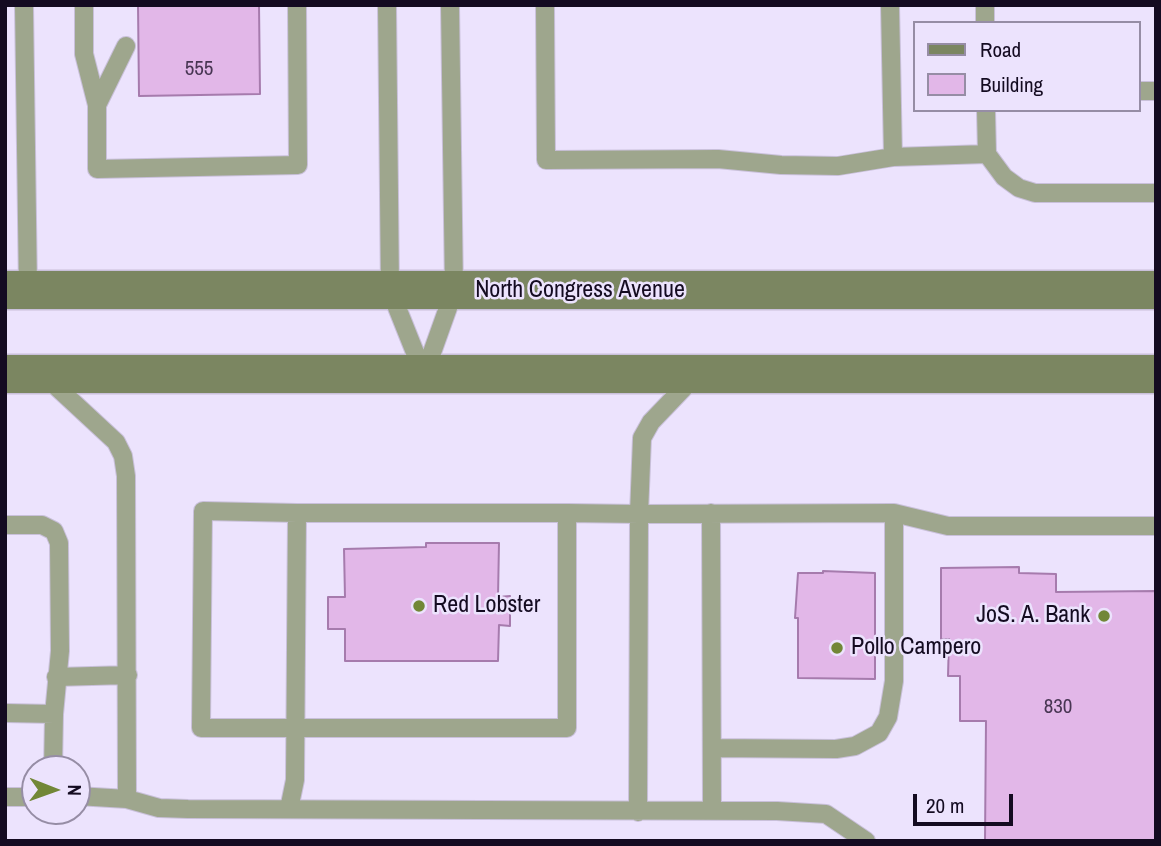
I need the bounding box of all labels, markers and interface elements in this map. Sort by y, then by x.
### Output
legend [912,21,1140,112]
text: Road [980,35,1021,64]
house number: 555 [185,56,213,82]
text: Building [980,70,1043,99]
street label: North Congress Avenue [475,277,685,305]
place label: Red Lobster [433,592,540,620]
marker: Red Lobster [411,598,427,614]
place label: JoS. A. Bank [976,602,1090,630]
marker: JoS. A. Bank [1096,608,1112,624]
place label: Pollo Campero [851,634,981,662]
marker: Pollo Campero [829,640,845,656]
house number: 830 [1044,694,1072,720]
north arrow [21,755,91,825]
scale bar [916,780,1016,824]
text: N [62,784,88,796]
text: 20 m [926,791,964,820]

